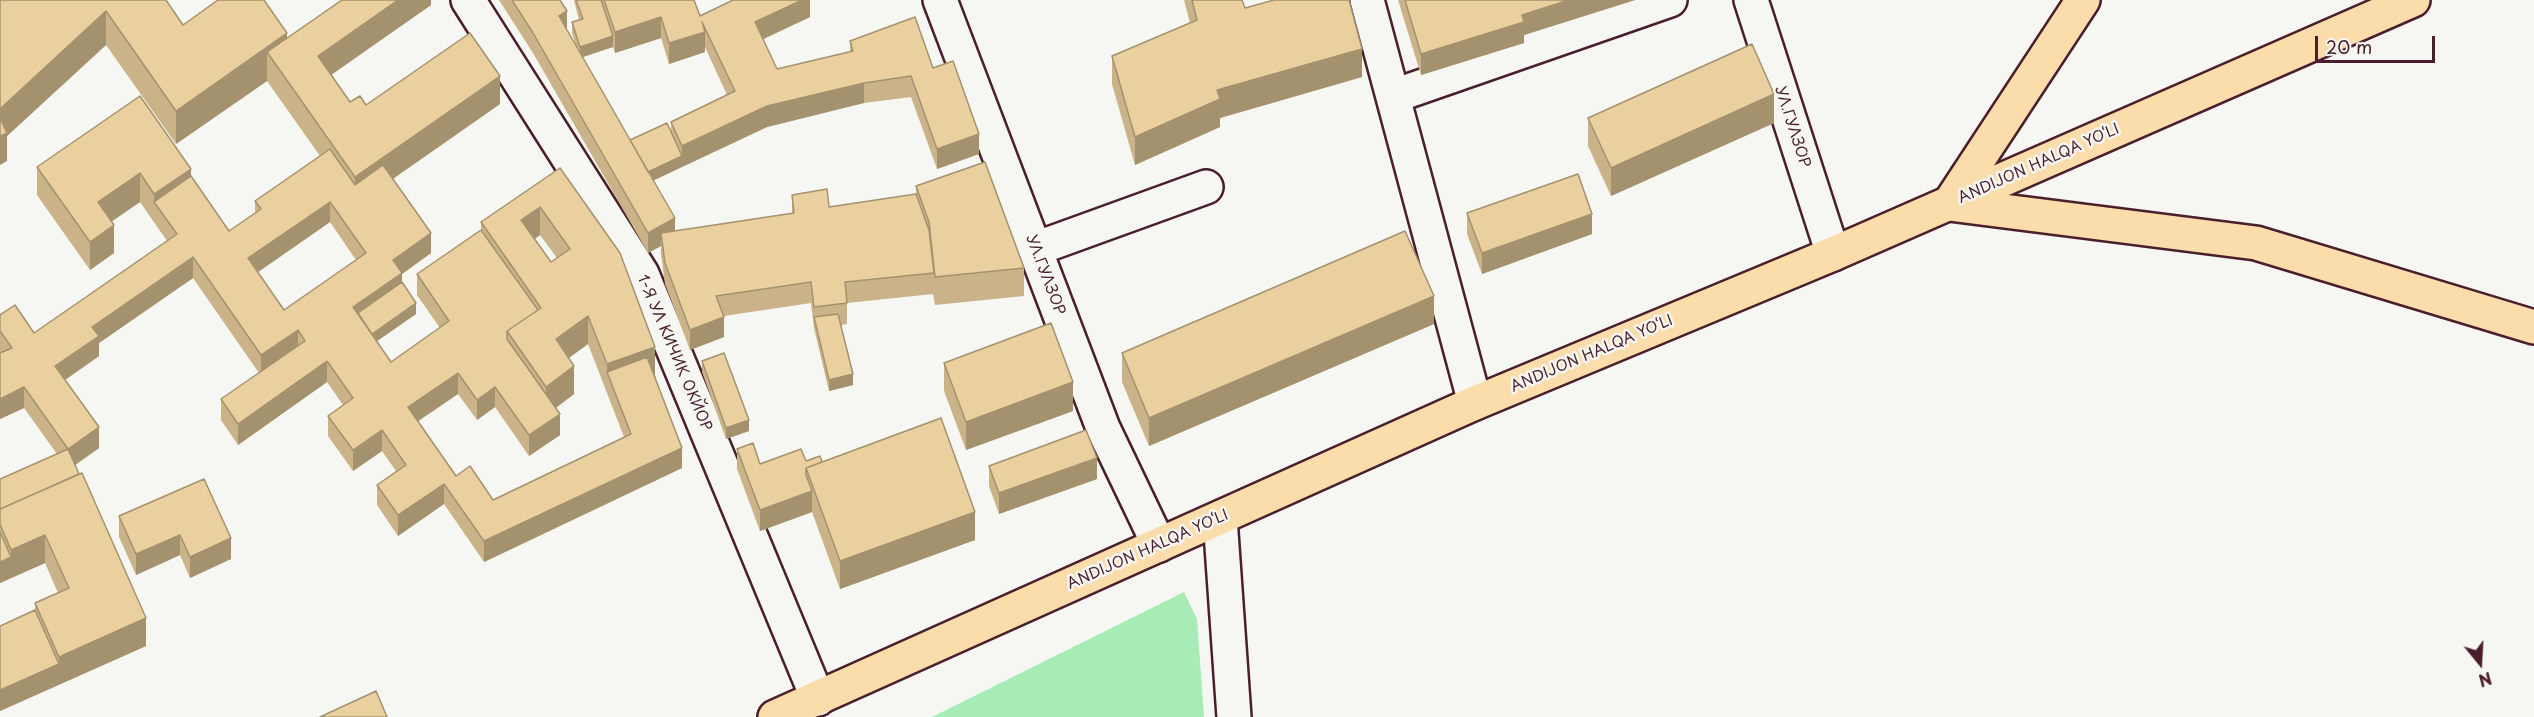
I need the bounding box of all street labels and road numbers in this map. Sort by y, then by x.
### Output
street label: УЛ.ГУЛЗОР [1770,84,1814,170]
street label: ANDIJON HALQA YO‘LI [1955,120,2123,208]
street label: УЛ.ГУЛЗОР [1021,232,1069,318]
street label: 1-Я УЛ КИЧИК ОКЙОР [633,272,715,434]
street label: ANDIJON HALQA YO‘LI [1508,312,1676,396]
street label: ANDIJON HALQA YO‘LI [1064,506,1232,594]

